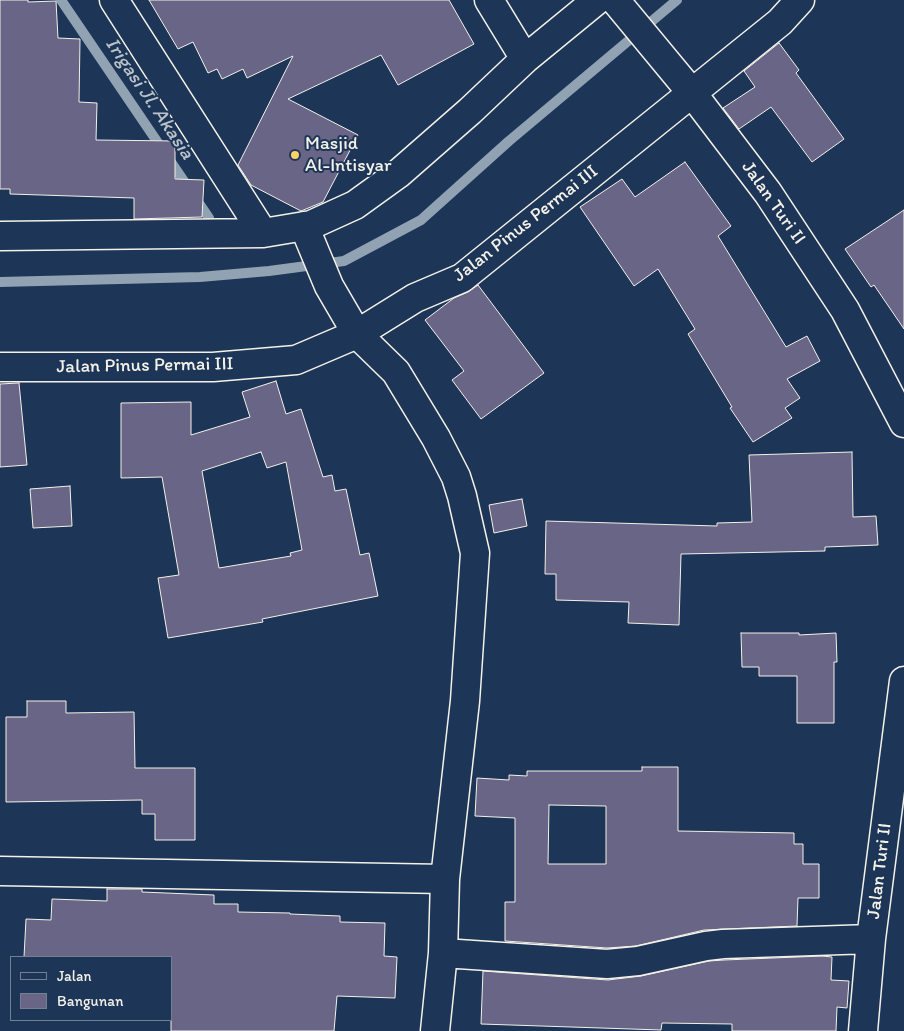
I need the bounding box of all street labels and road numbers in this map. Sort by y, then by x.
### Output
street label: Jalan Turi II [736,157,810,249]
street label: Jalan Pinus Permai III [449,160,603,288]
street label: Jalan Pinus Permai III [56,353,234,379]
street label: Jalan Turi II [863,822,897,920]

